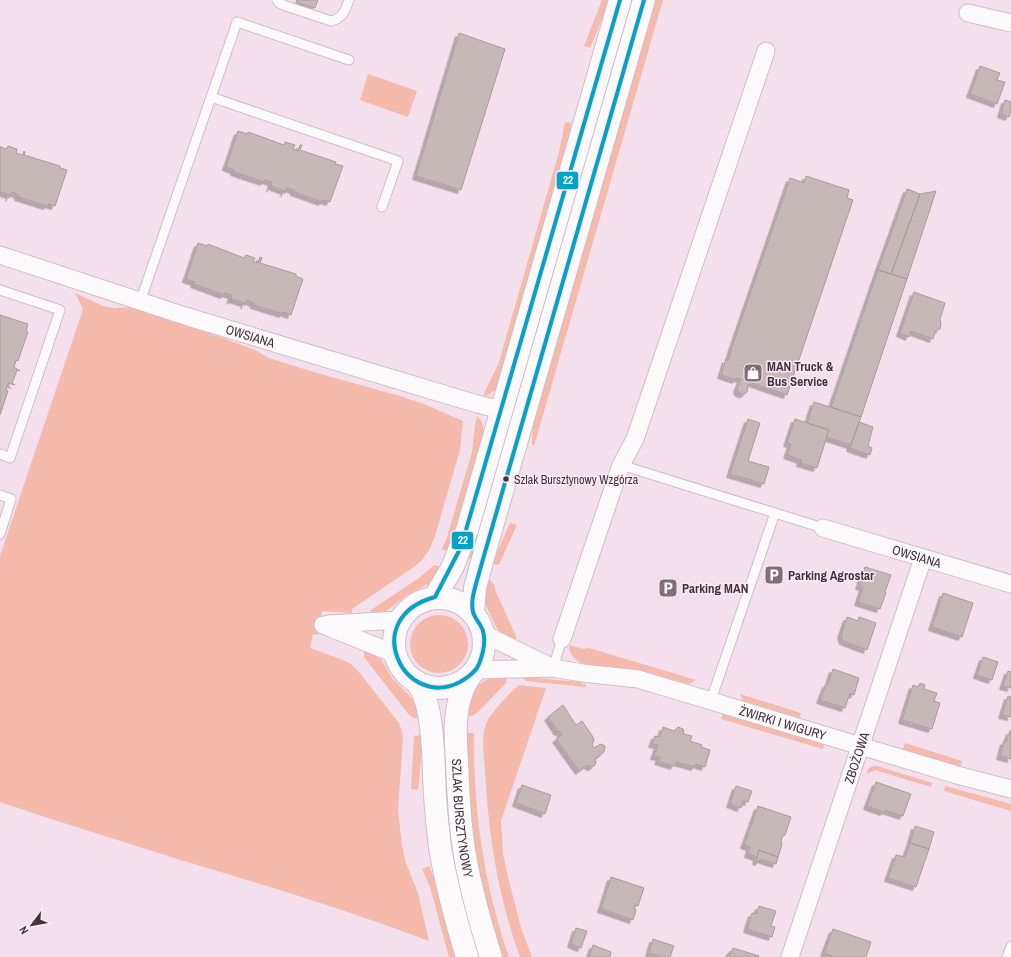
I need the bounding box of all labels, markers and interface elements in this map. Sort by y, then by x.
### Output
line badge: 22 [556,171,579,190]
text: 22 [563,173,573,187]
street label: OWSIANA [224,321,278,352]
place label: MAN Truck & Bus Service [767,358,834,390]
shop icon: MAN Truck & Bus Service [742,362,764,384]
place label: Szlak Bursztynowy Wzgórza [514,472,639,488]
marker: Szlak Bursztynowy Wzgórza [501,474,511,484]
line badge: 22 [451,531,474,550]
text: 22 [458,533,468,547]
street label: OWSIANA [890,541,944,572]
parking icon: Parking Agrostar [763,564,785,586]
place label: Parking Agrostar [788,567,875,584]
parking icon: Parking MAN [657,577,679,599]
place label: Parking MAN [682,580,748,597]
street label: ŻWIRKI I WIGURY [737,702,828,744]
street label: ZBOŻOWA [840,729,874,786]
street label: SZLAK BURSZTYNOWY [448,758,477,879]
north arrow [12,905,52,945]
text: N [16,924,31,937]

